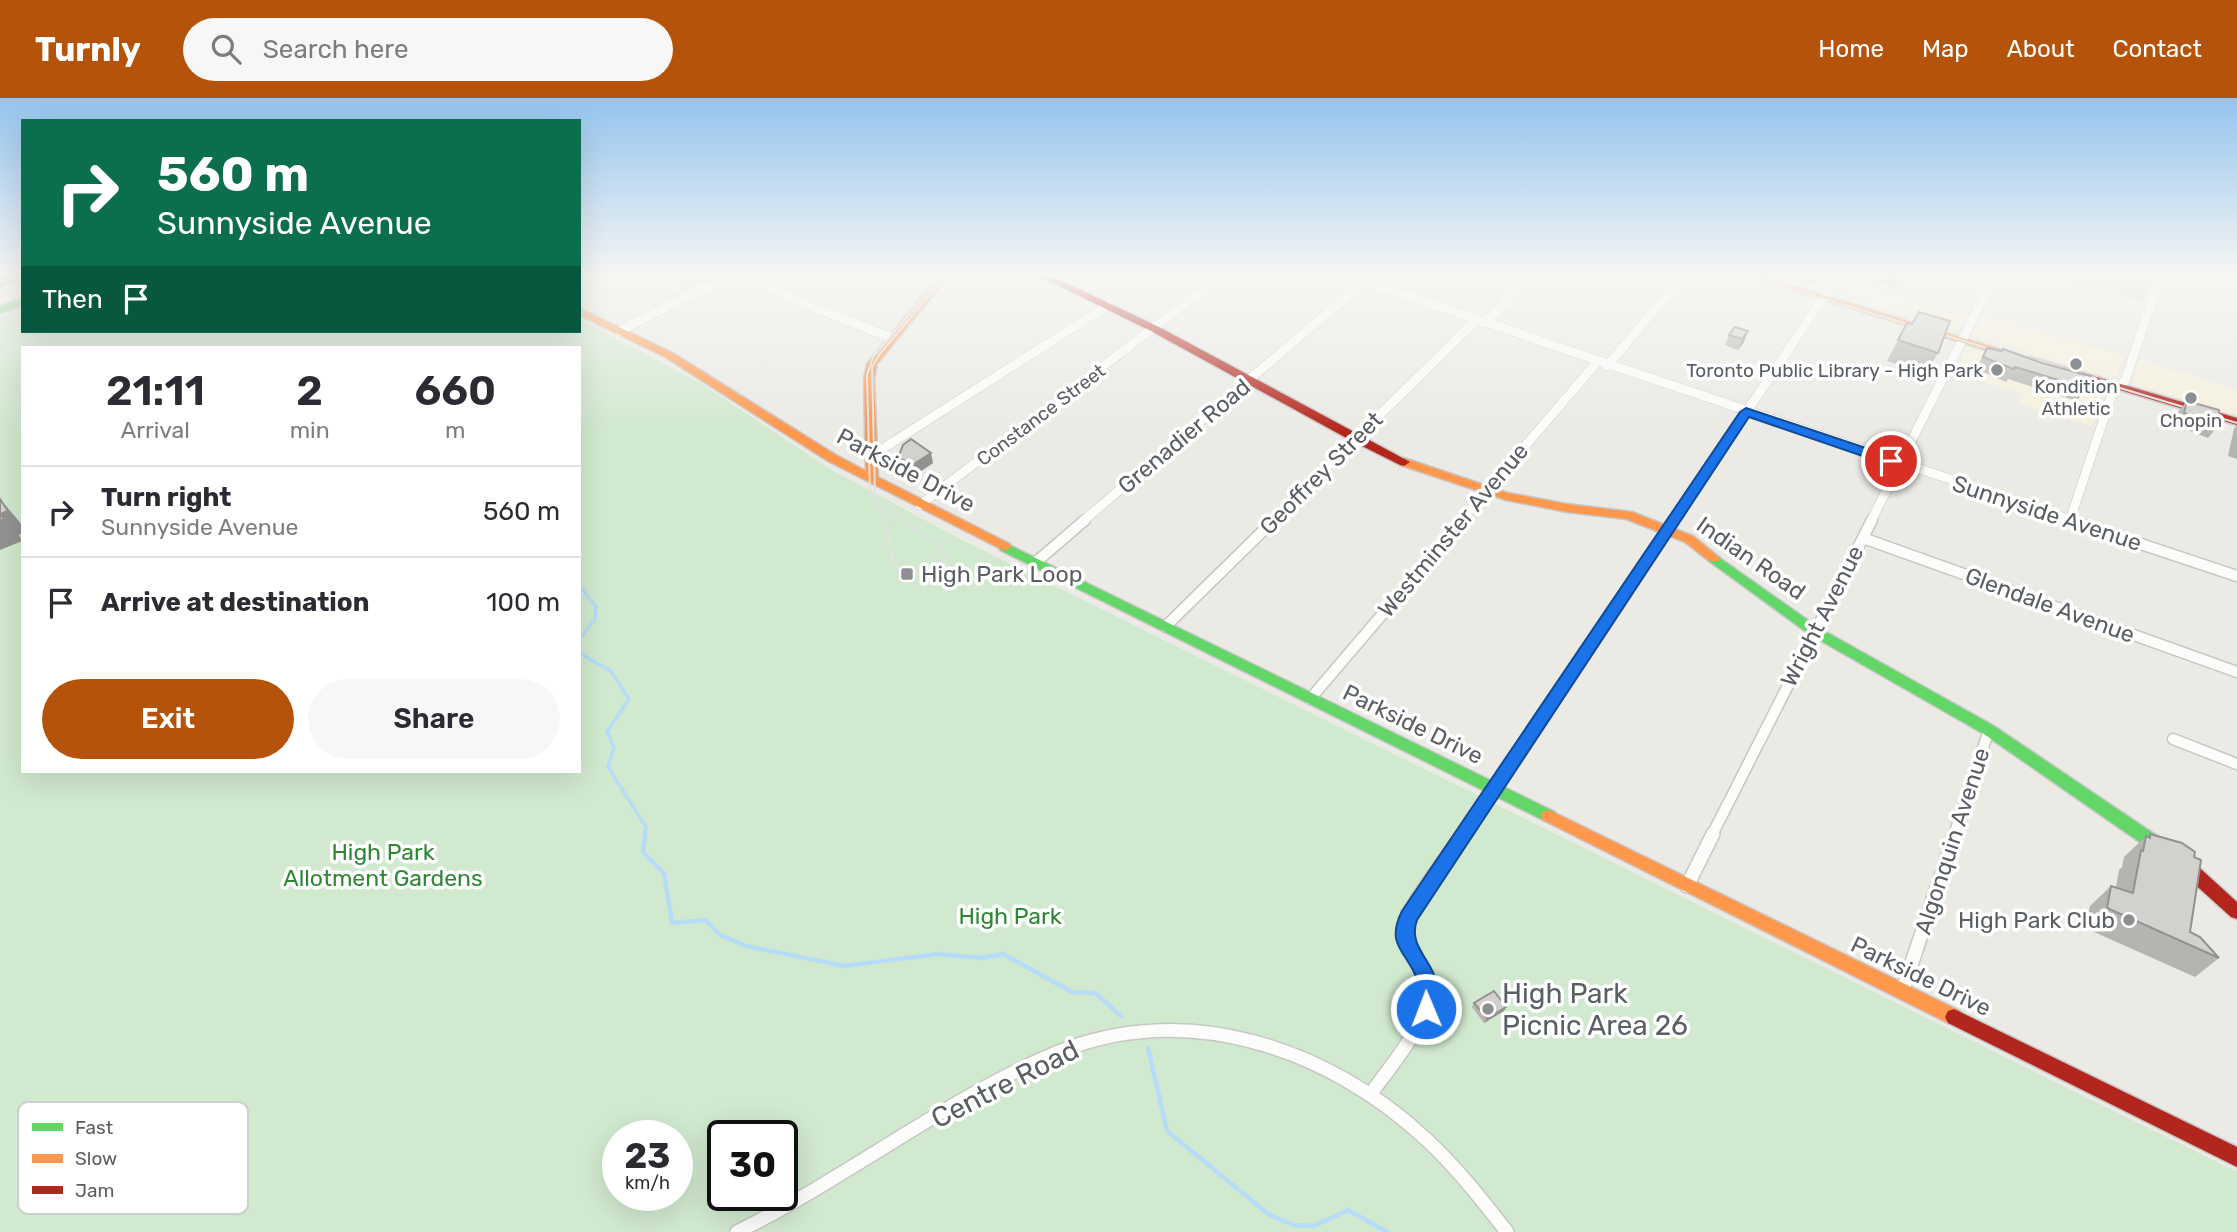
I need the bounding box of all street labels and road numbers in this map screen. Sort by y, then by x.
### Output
street label: Constance Street [972,359,1110,471]
street label: Grenadier Road [1112,373,1256,499]
street label: Geoffrey Street [1254,406,1388,540]
street label: Parkside Drive [832,422,980,518]
street label: Westminster Avenue [1372,437,1534,623]
street label: Sunnyside Avenue [1949,469,2145,557]
street label: Indian Road [1691,510,1811,606]
street label: Wright Avenue [1774,541,1870,691]
street label: Glendale Avenue [1961,561,2139,649]
street label: Parkside Drive [1338,678,1488,770]
street label: Algonquin Avenue [1909,744,1995,938]
street label: Parkside Drive [1846,930,1996,1022]
street label: Centre Road [926,1033,1084,1135]

